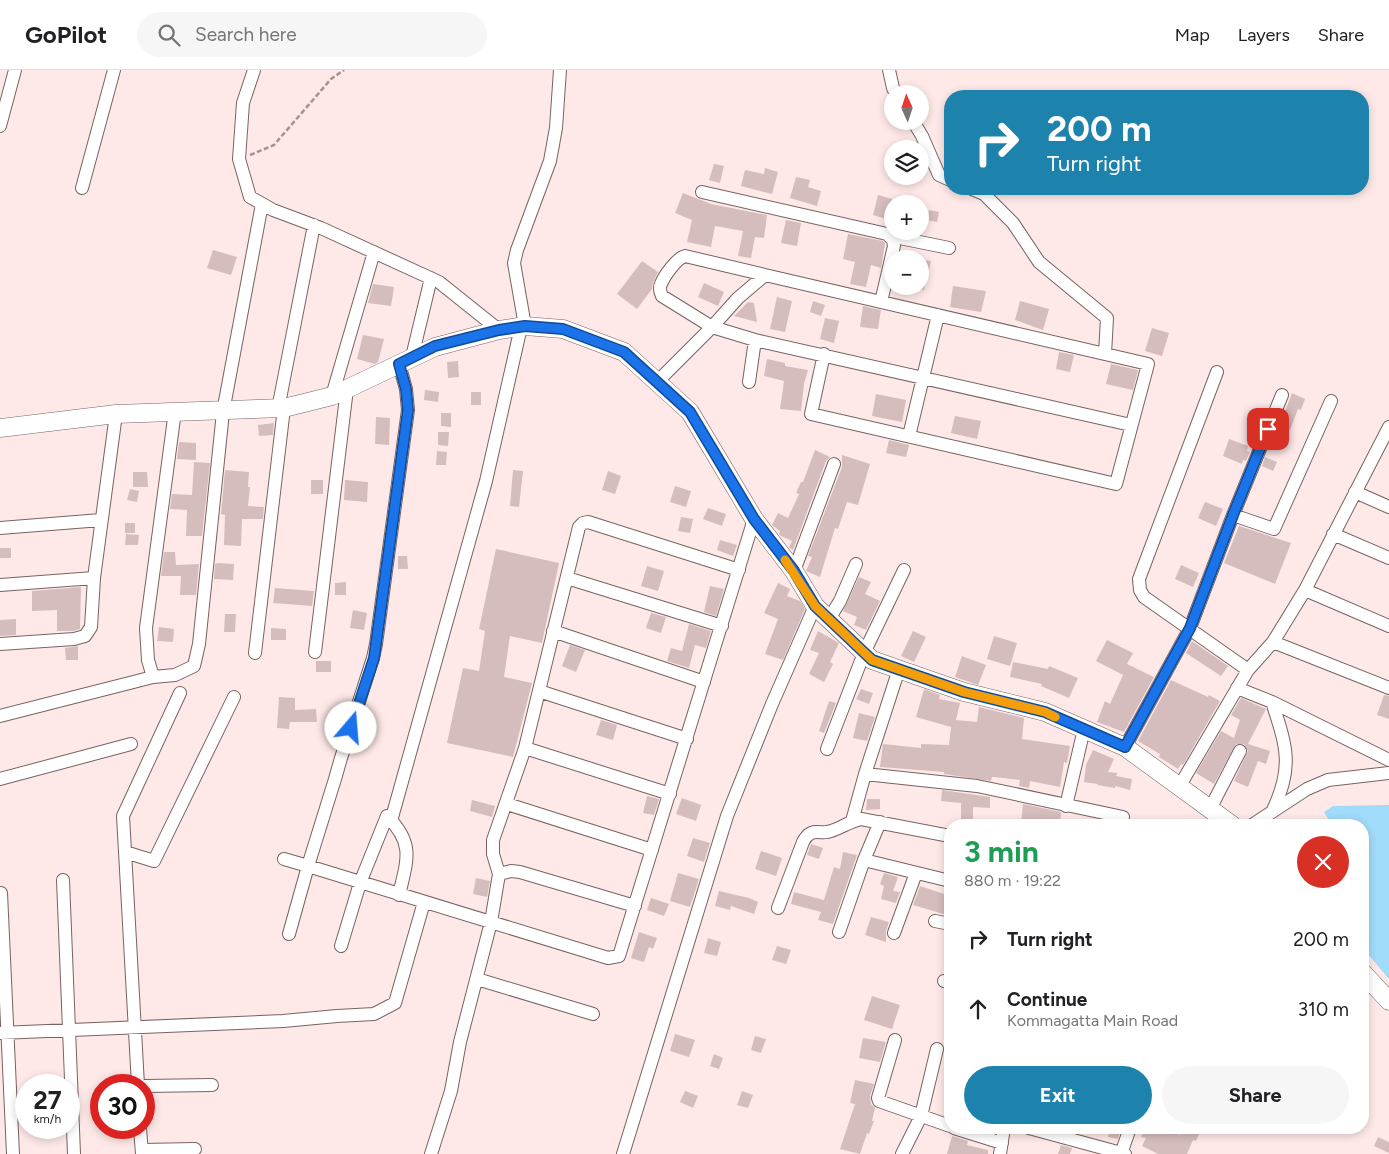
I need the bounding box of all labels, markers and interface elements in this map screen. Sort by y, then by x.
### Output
search box [137,12,487,57]
text: GoPilot [25,20,107,49]
icon: search [155,21,183,49]
text: Search here [195,23,297,46]
text: Map [1175,24,1210,46]
text: Layers [1238,24,1290,46]
text: Share [1318,24,1364,46]
north arrow [884,85,929,130]
map controls [884,85,929,295]
text: 200 m [1047,108,1151,150]
icon: right [964,110,1029,175]
button: layers [884,140,929,185]
text: Turn right [1047,150,1142,177]
button: + [884,195,929,240]
button: − [884,250,929,295]
pin [1247,408,1289,450]
icon: arrive [1254,415,1282,443]
position arrow [324,701,376,753]
text: 3 min [964,833,1039,870]
button: close [1297,836,1349,888]
text: 880 m · 19:22 [964,871,1061,890]
icon: right [964,925,992,953]
text: Turn right [1007,928,1093,951]
text: 200 m [1293,928,1349,951]
text: Continue [1007,988,1087,1011]
icon: ahead [964,995,992,1023]
text: 310 m [1298,998,1349,1021]
text: Kommagatta Main Road [1007,1011,1178,1030]
button: Exit [964,1066,1152,1124]
button: Share [1162,1066,1349,1124]
speed limit sign: 30 [90,1074,155,1139]
text: 27 [33,1085,62,1115]
text: km/h [34,1112,61,1126]

